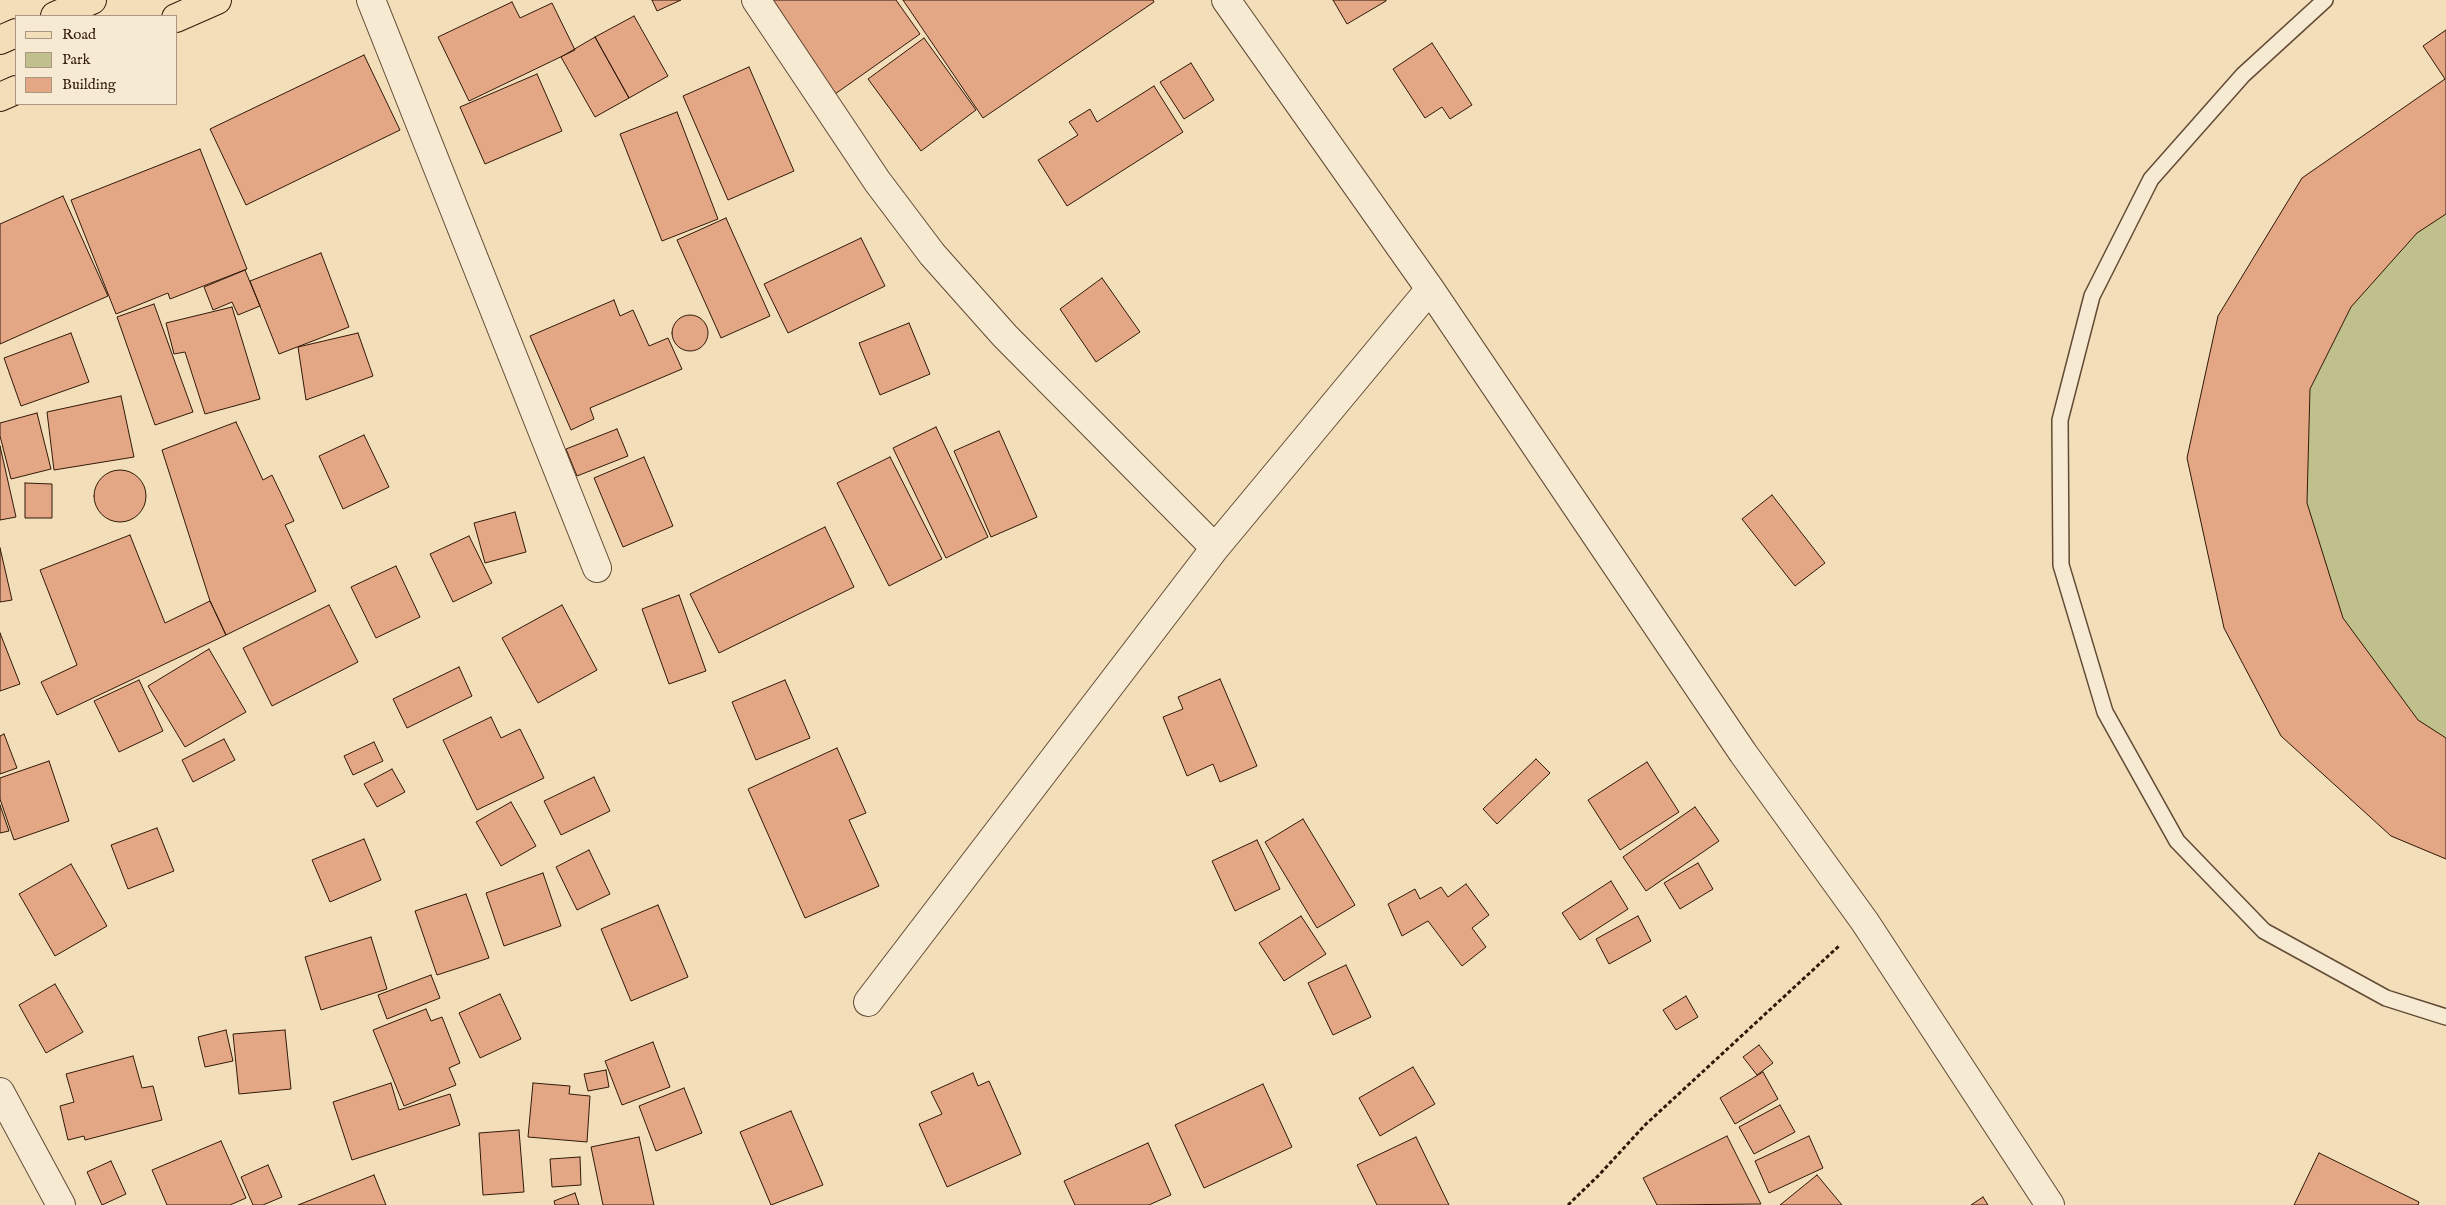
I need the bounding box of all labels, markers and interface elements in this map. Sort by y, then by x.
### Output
legend [15,15,178,105]
text: Road [62,25,96,44]
text: Park [62,50,91,69]
text: Building [62,75,116,94]

